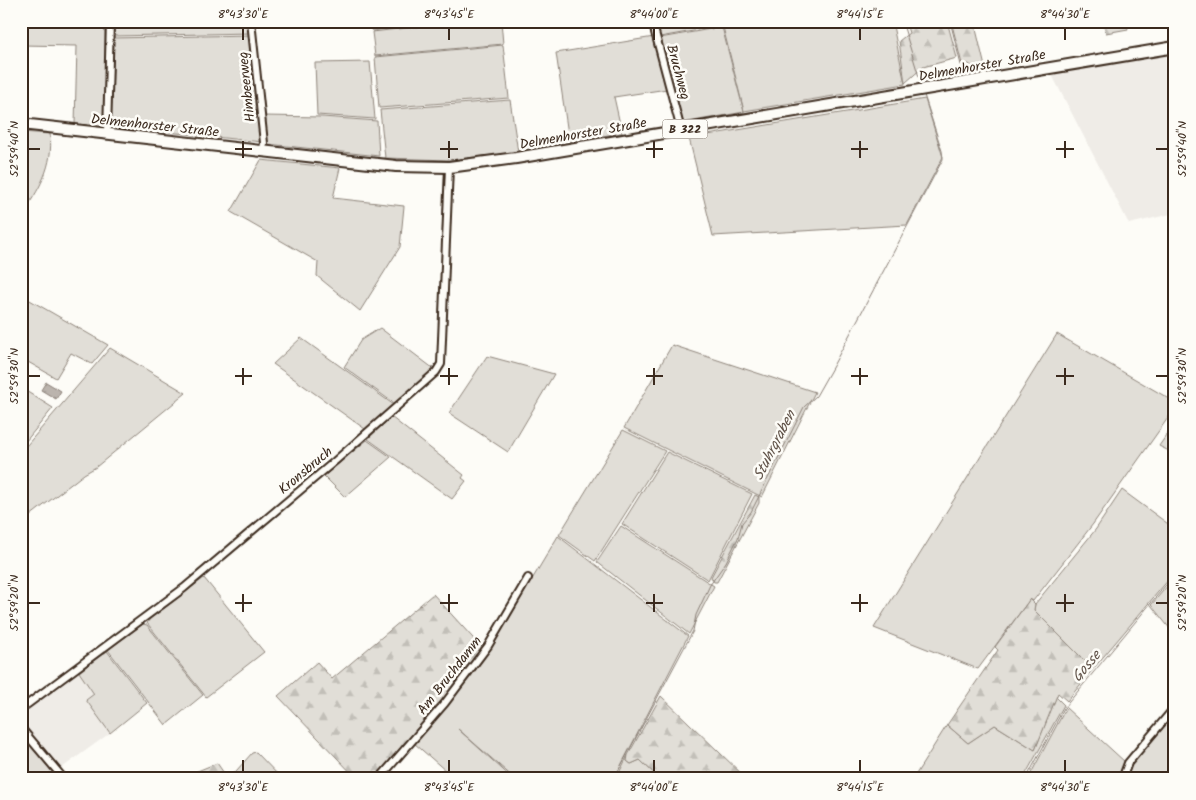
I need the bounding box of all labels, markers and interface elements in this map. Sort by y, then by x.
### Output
text: 8°43'30"E [218,5,269,24]
text: 8°43'45"E [424,5,475,24]
text: 8°44'00"E [629,5,680,24]
text: 8°44'15"E [836,5,885,24]
text: 8°44'30"E [1040,5,1091,24]
street label: Bruchweg [660,42,696,102]
street label: Delmenhorster Straße [917,44,1048,88]
street label: Himbeerweg [232,51,262,123]
street label: Delmenhorster Straße [90,108,221,144]
street label: Delmenhorster Straße [518,112,649,156]
road number: B 322 [662,120,708,138]
text: 52°59'40"N [5,121,24,177]
text: 52°59'40"N [1173,121,1192,177]
text: 52°59'30"N [5,348,24,404]
text: 52°59'30"N [1173,348,1192,404]
water label: Stuhrgraben [747,405,803,485]
street label: Kronsbruch [274,441,338,500]
text: 52°59'20"N [5,575,24,631]
text: 52°59'20"N [1173,575,1192,631]
street label: Am Bruchdamm [412,631,488,720]
water label: Gosse [1066,644,1108,688]
text: 8°43'30"E [218,778,269,797]
text: 8°43'45"E [424,778,475,797]
text: 8°44'00"E [629,778,680,797]
text: 8°44'15"E [836,778,885,797]
text: 8°44'30"E [1040,778,1091,797]

